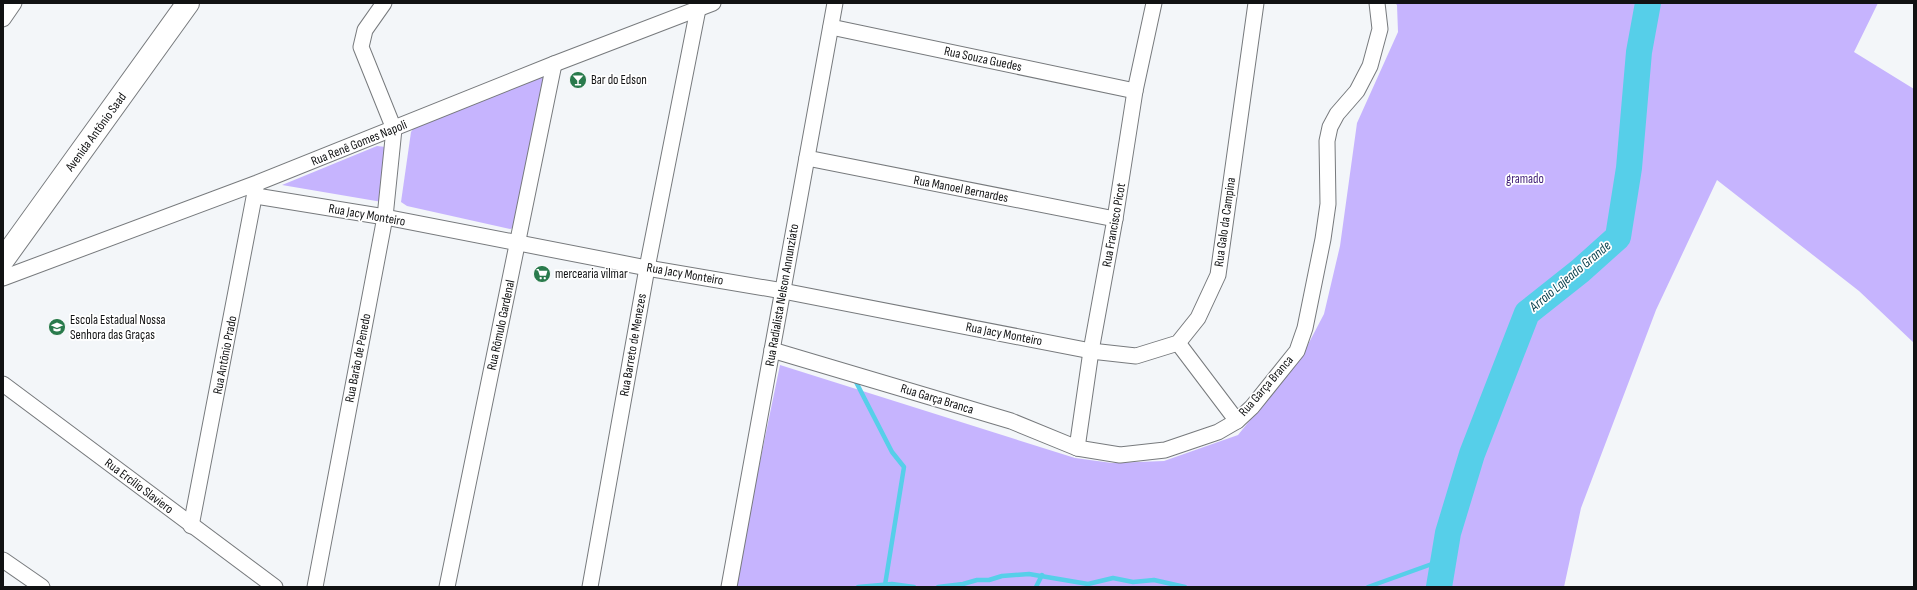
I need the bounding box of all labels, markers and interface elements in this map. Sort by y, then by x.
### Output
street label: Rua Souza Guedes [943,43,1024,75]
bar icon: Bar do Edson [568,70,588,90]
place label: Bar do Edson [591,72,647,88]
street label: Avenida Antônio Saad [62,90,130,175]
street label: Rua Renê Gomes Napoli [309,116,409,170]
park label: gramado [1506,171,1544,187]
street label: Rua Manoel Bernardes [912,172,1010,206]
street label: Rua Galo da Campina [1211,176,1239,268]
street label: Rua Francisco Picot [1099,182,1129,268]
street label: Rua Jacy Monteiro [327,200,407,230]
street label: Rua Radialista Nelson Annunziato [762,223,802,367]
water label: Arroio Lajeado Grande [1525,237,1615,316]
street label: Rua Jacy Monteiro [645,259,725,289]
supermarket icon: mercearia vilmar [532,264,552,284]
place label: mercearia vilmar [555,266,628,282]
street label: Rua Rômulo Gardenal [484,278,518,372]
street label: Rua Barreto de Menezes [616,292,650,398]
place label: Escola Estadual Nossa Senhora das Graças [70,312,166,343]
street label: Rua Barão de Penedo [342,312,374,404]
street label: Rua Antônio Prado [210,314,240,396]
school or university icon: Escola Estadual Nossa Senhora das Graças [47,317,67,337]
street label: Rua Jacy Monteiro [964,319,1044,349]
street label: Rua Garça Branca [1235,352,1297,420]
street label: Rua Garça Branca [899,380,975,418]
street label: Rua Ercílio Slaviero [101,455,177,517]

